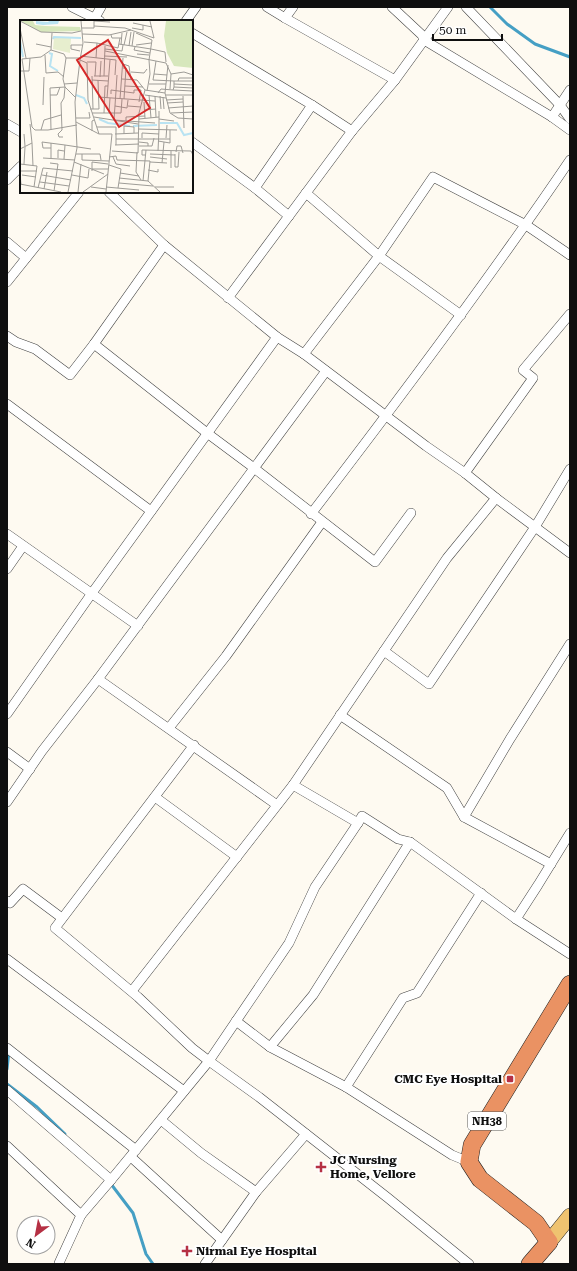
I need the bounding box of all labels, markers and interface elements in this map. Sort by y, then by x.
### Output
scale bar [433,16,502,42]
inset map [20,20,193,193]
text: 50 m [439,23,466,37]
place label: CMC Eye Hospital [394,1072,502,1086]
marker: CMC Eye Hospital [505,1074,515,1084]
road number: NH38 [468,1112,506,1130]
place label: JC Nursing Home, Vellore [330,1153,416,1181]
marker: JC Nursing Home, Vellore [315,1161,327,1173]
north arrow [16,1215,56,1255]
text: N [23,1235,38,1251]
place label: Nirmal Eye Hospital [196,1244,317,1258]
marker: Nirmal Eye Hospital [181,1245,193,1257]

